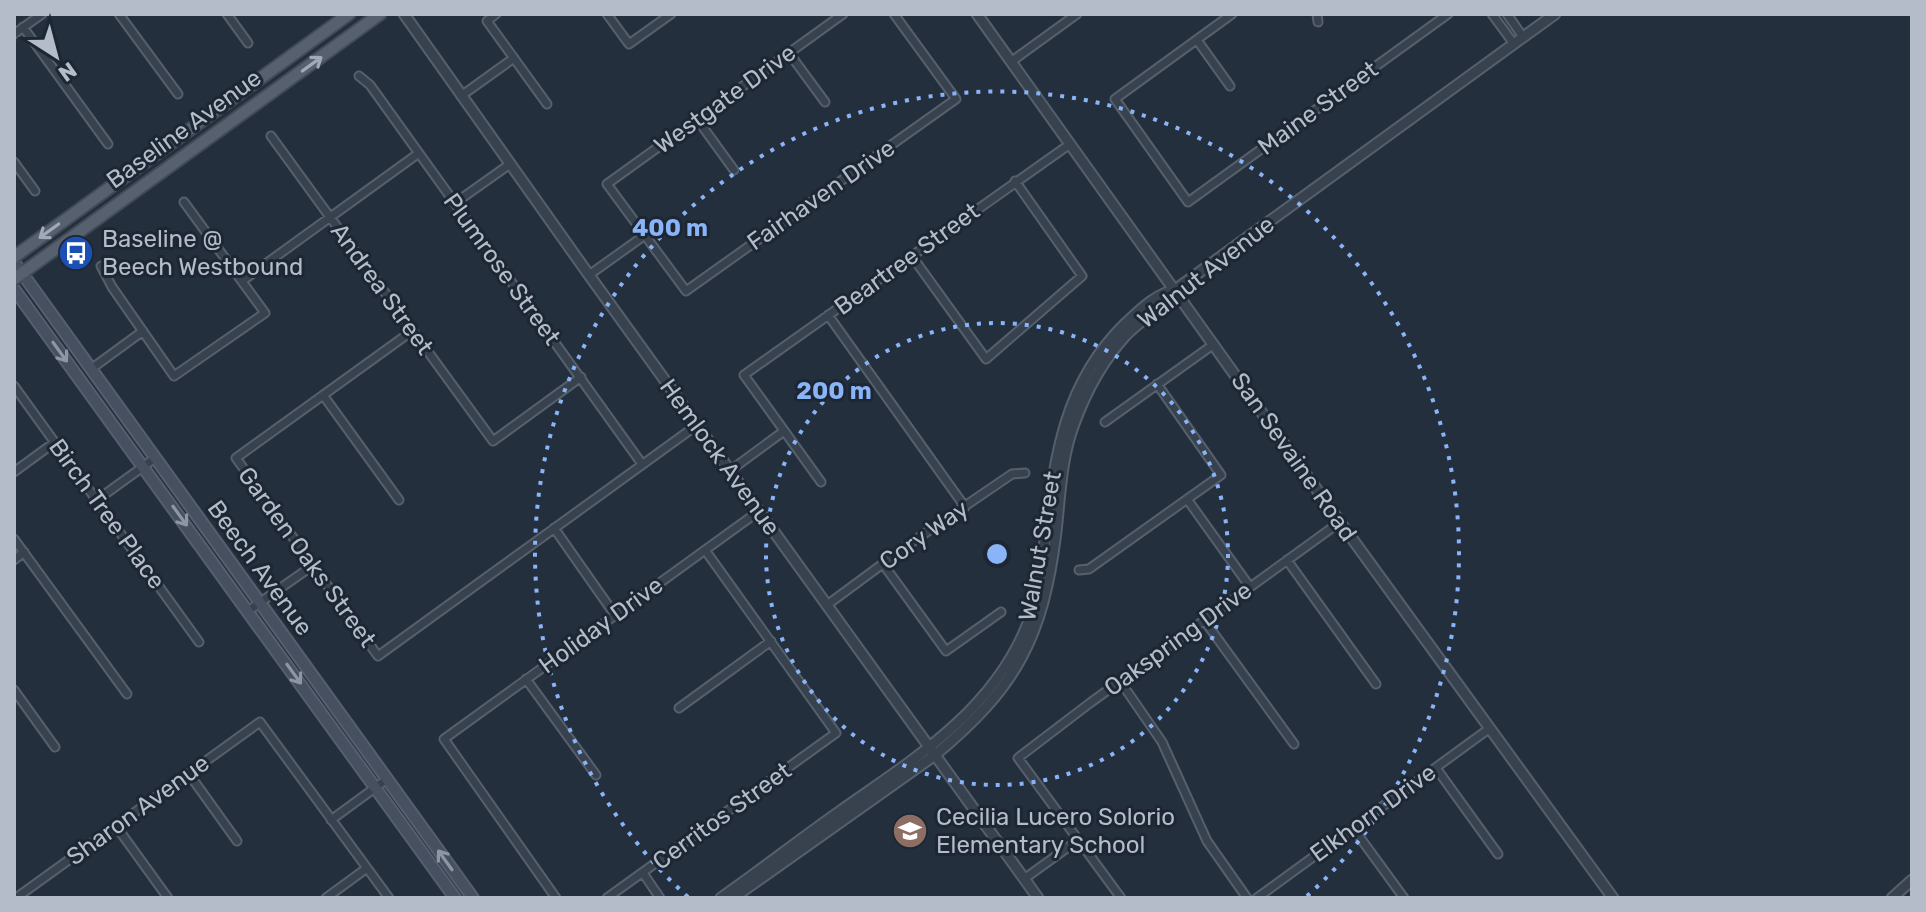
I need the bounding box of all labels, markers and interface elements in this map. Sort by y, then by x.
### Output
north arrow [16,16,96,96]
street label: Westgate Drive [649,38,801,160]
one-way arrow [300,55,322,72]
street label: Maine Street [1253,55,1383,161]
text: N [53,56,82,87]
street label: Baseline Avenue [101,64,267,194]
street label: Fairhaven Drive [742,134,900,256]
street label: Plumrose Street [438,188,566,350]
street label: Beartree Street [829,197,985,321]
street label: Walnut Avenue [1132,210,1280,334]
text: 400 m [632,214,708,242]
street label: Andrea Street [325,218,439,360]
one-way arrow [39,223,60,240]
place label: Baseline @ Beech Westbound [102,225,303,281]
bus stop icon: Baseline @ Beech Westbound [57,234,95,272]
one-way arrow [51,341,68,362]
street label: San Sevaine Road [1225,367,1363,547]
street label: Hemlock Avenue [654,373,786,541]
text: 200 m [796,377,872,405]
street label: Birch Tree Place [43,434,171,594]
street label: Garden Oaks Street [232,461,382,653]
street label: Walnut Street [1013,469,1067,623]
street label: Cory Way [874,494,974,576]
street label: Beech Avenue [202,495,318,641]
one-way arrow [171,505,188,527]
centre of rings [983,540,1011,568]
street label: Holiday Drive [534,571,668,679]
street label: Oakspring Drive [1099,576,1257,702]
one-way arrow [286,663,302,685]
street label: Sharon Avenue [61,749,215,871]
street label: Cerritos Street [647,756,797,876]
street label: Elkhorn Drive [1305,758,1441,868]
place label: Cecilia Lucero Solorio Elementary School [936,803,1175,859]
school or university icon: Cecilia Lucero Solorio Elementary School [891,812,929,850]
one-way arrow [437,850,454,871]

